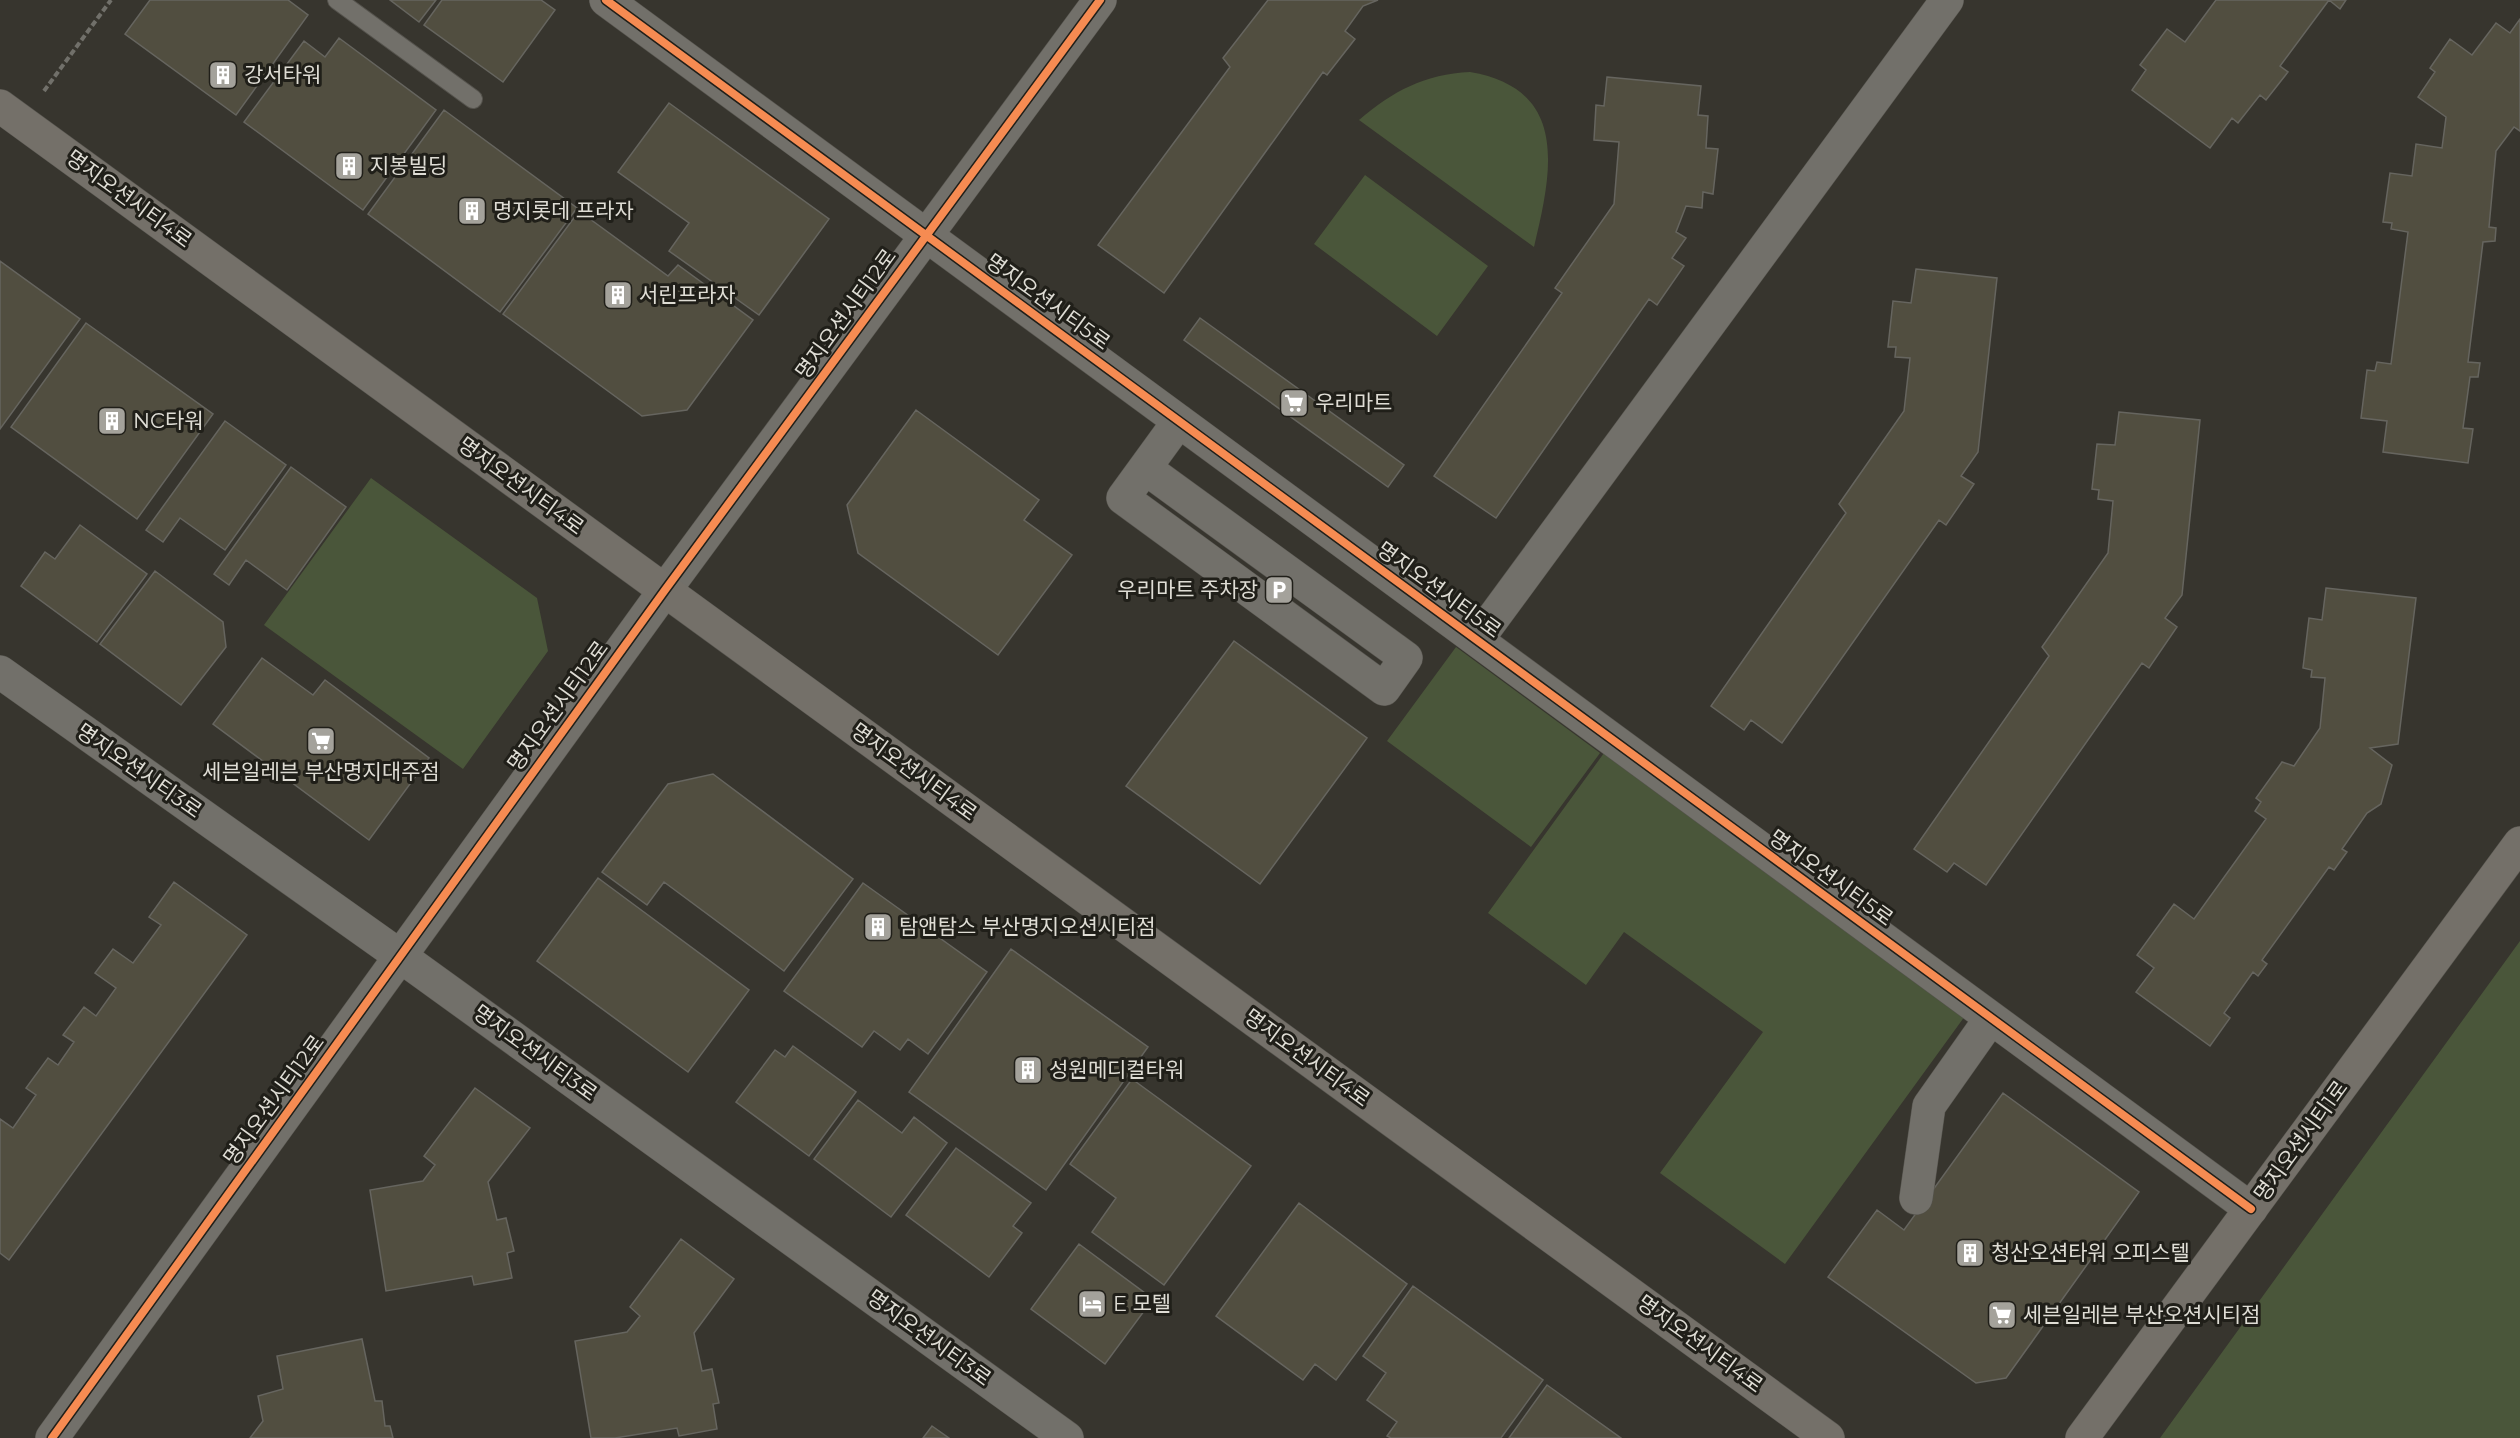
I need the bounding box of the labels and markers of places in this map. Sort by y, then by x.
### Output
building icon: 강서타워 [207,59,239,91]
place label: 강서타워 [244,62,321,87]
building icon: 지봉빌딩 [333,150,365,182]
place label: 지봉빌딩 [370,153,447,178]
building icon: 명지롯데 프라자 [456,195,488,227]
place label: 명지롯데 프라자 [493,198,634,223]
building icon: 서린프라자 [602,279,634,311]
place label: 서린프라자 [639,282,736,307]
supermarket icon: 우리마트 [1278,387,1310,419]
place label: 우리마트 [1315,390,1392,415]
building icon: NC타워 [96,405,128,437]
place label: NC타워 [133,408,204,433]
parking icon: 우리마트 주차장 [1263,574,1295,606]
place label: 우리마트 주차장 [1117,577,1258,602]
supermarket icon: 세븐일레븐 부산명지대주점 [305,725,337,757]
place label: 세븐일레븐 부산명지대주점 [202,759,440,784]
building icon: 탐앤탐스 부산명지오션시티점 [862,911,894,943]
place label: 탐앤탐스 부산명지오션시티점 [899,914,1156,939]
building icon: 성원메디컬타워 [1012,1054,1044,1086]
place label: 성원메디컬타워 [1049,1057,1184,1082]
building icon: 청산오션타워 오피스텔 [1954,1237,1986,1269]
place label: 청산오션타워 오피스텔 [1991,1240,2190,1265]
hotel icon: E 모텔 [1076,1288,1108,1320]
place label: E 모텔 [1113,1291,1171,1316]
supermarket icon: 세븐일레븐 부산오션시티점 [1986,1299,2018,1331]
place label: 세븐일레븐 부산오션시티점 [2023,1302,2260,1327]

